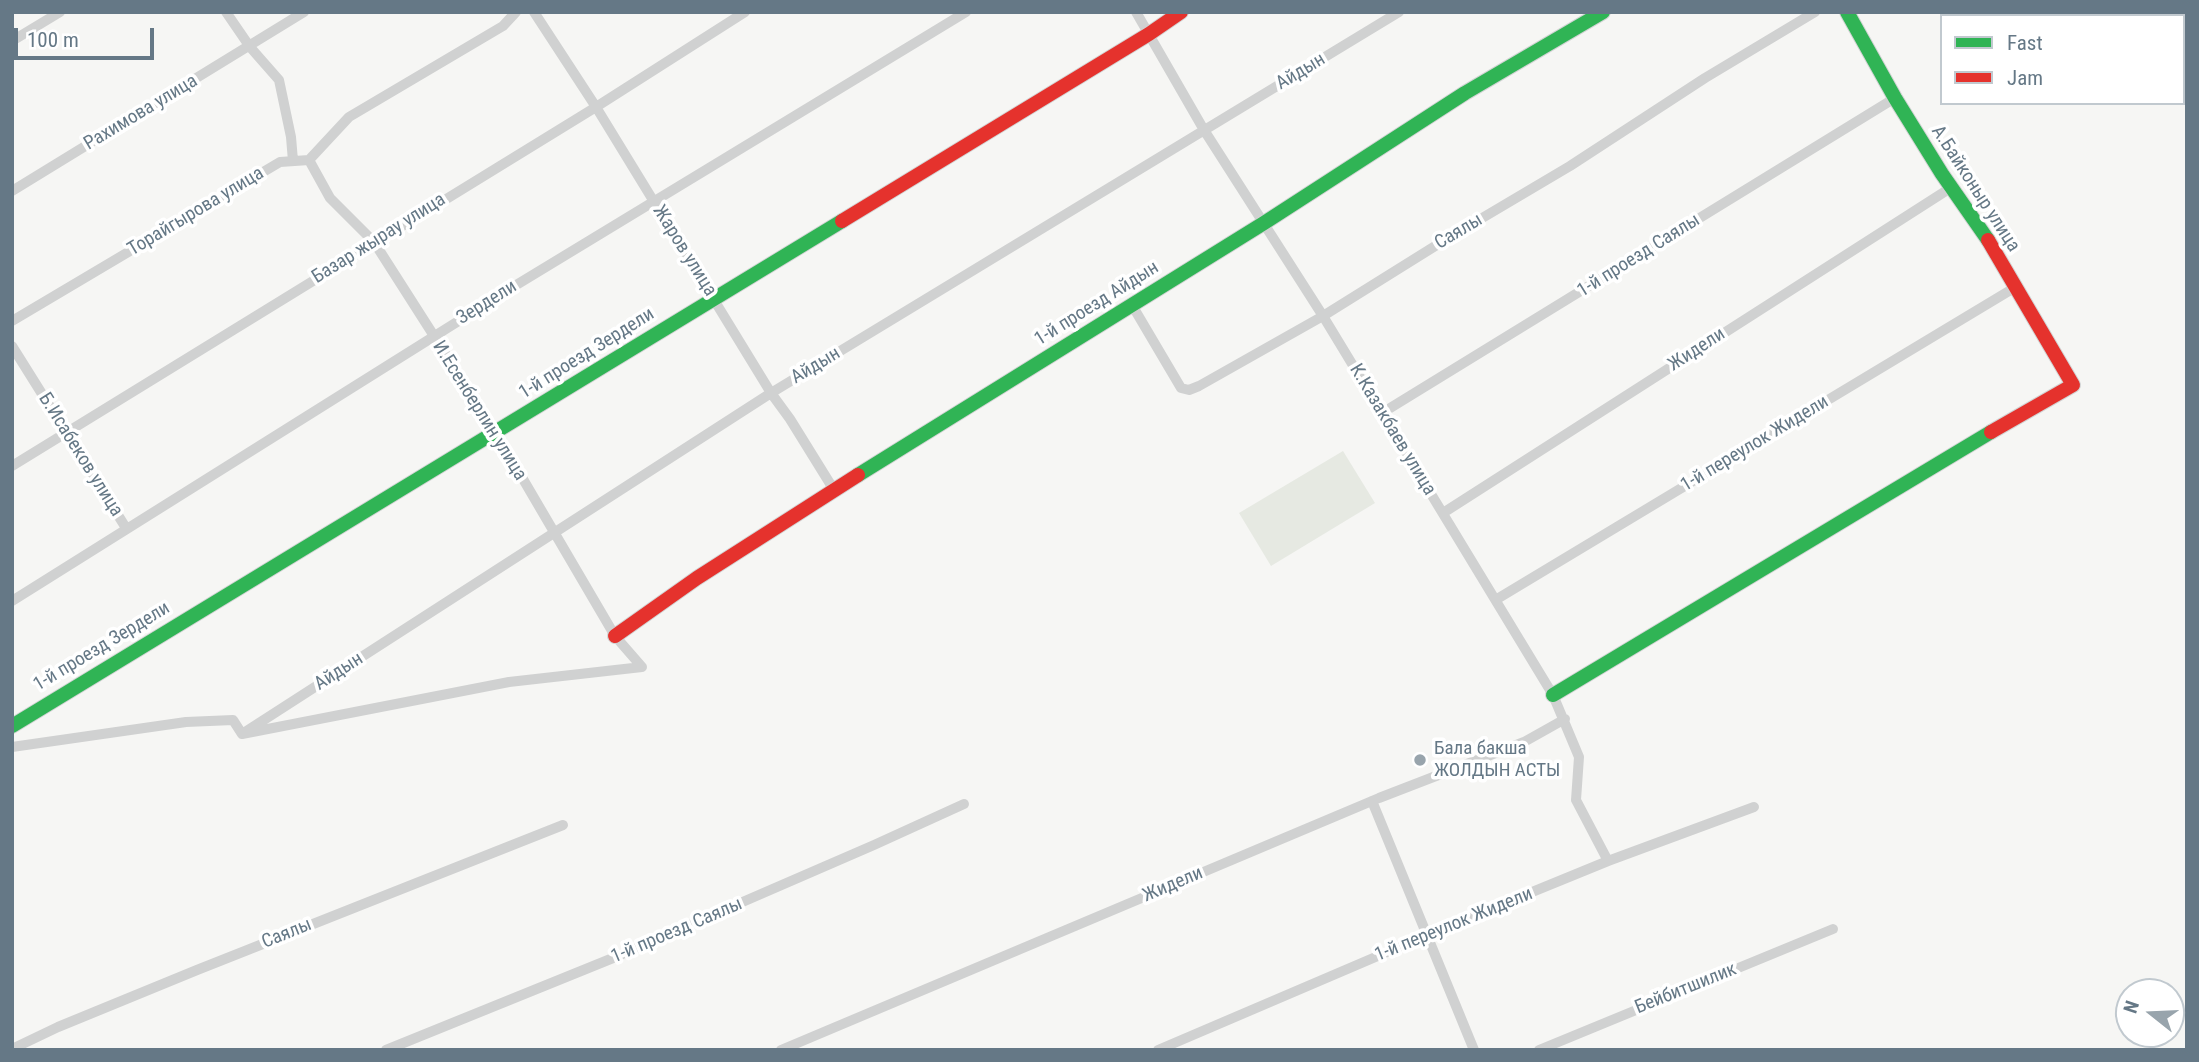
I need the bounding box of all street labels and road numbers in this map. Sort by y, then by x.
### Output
street label: Айдын [1272,48,1330,96]
street label: Рахимова улица [80,70,202,156]
street label: А.Байконыр улица [1926,122,2024,256]
street label: Торайгырова улица [124,162,268,262]
street label: Базар жырау улица [308,189,450,289]
street label: Жаров улица [647,201,721,301]
street label: Саялы [1431,209,1487,255]
street label: 1-й проезд Саялы [1573,209,1705,303]
street label: 1-й проезд Айдын [1031,257,1163,351]
street label: Зердели [453,276,521,330]
street label: 1-й проезд Зердели [515,303,659,405]
street label: Жидели [1664,323,1730,377]
street label: И.Есенберлин улица [427,337,531,485]
street label: Айдын [787,342,845,390]
street label: К.Казакбаев улица [1344,360,1440,500]
street label: Б.Исабеков улица [33,389,127,521]
street label: 1-й переулок Жидели [1677,391,1833,497]
street label: 1-й проезд Зердели [30,597,174,697]
street label: Айдын [310,648,368,696]
street label: Жидели [1139,862,1207,908]
street label: 1-й переулок Жидели [1372,883,1536,967]
street label: 1-й проезд Саялы [608,893,746,969]
street label: Саялы [259,914,315,954]
street label: Бейбитшилик [1632,958,1740,1020]

